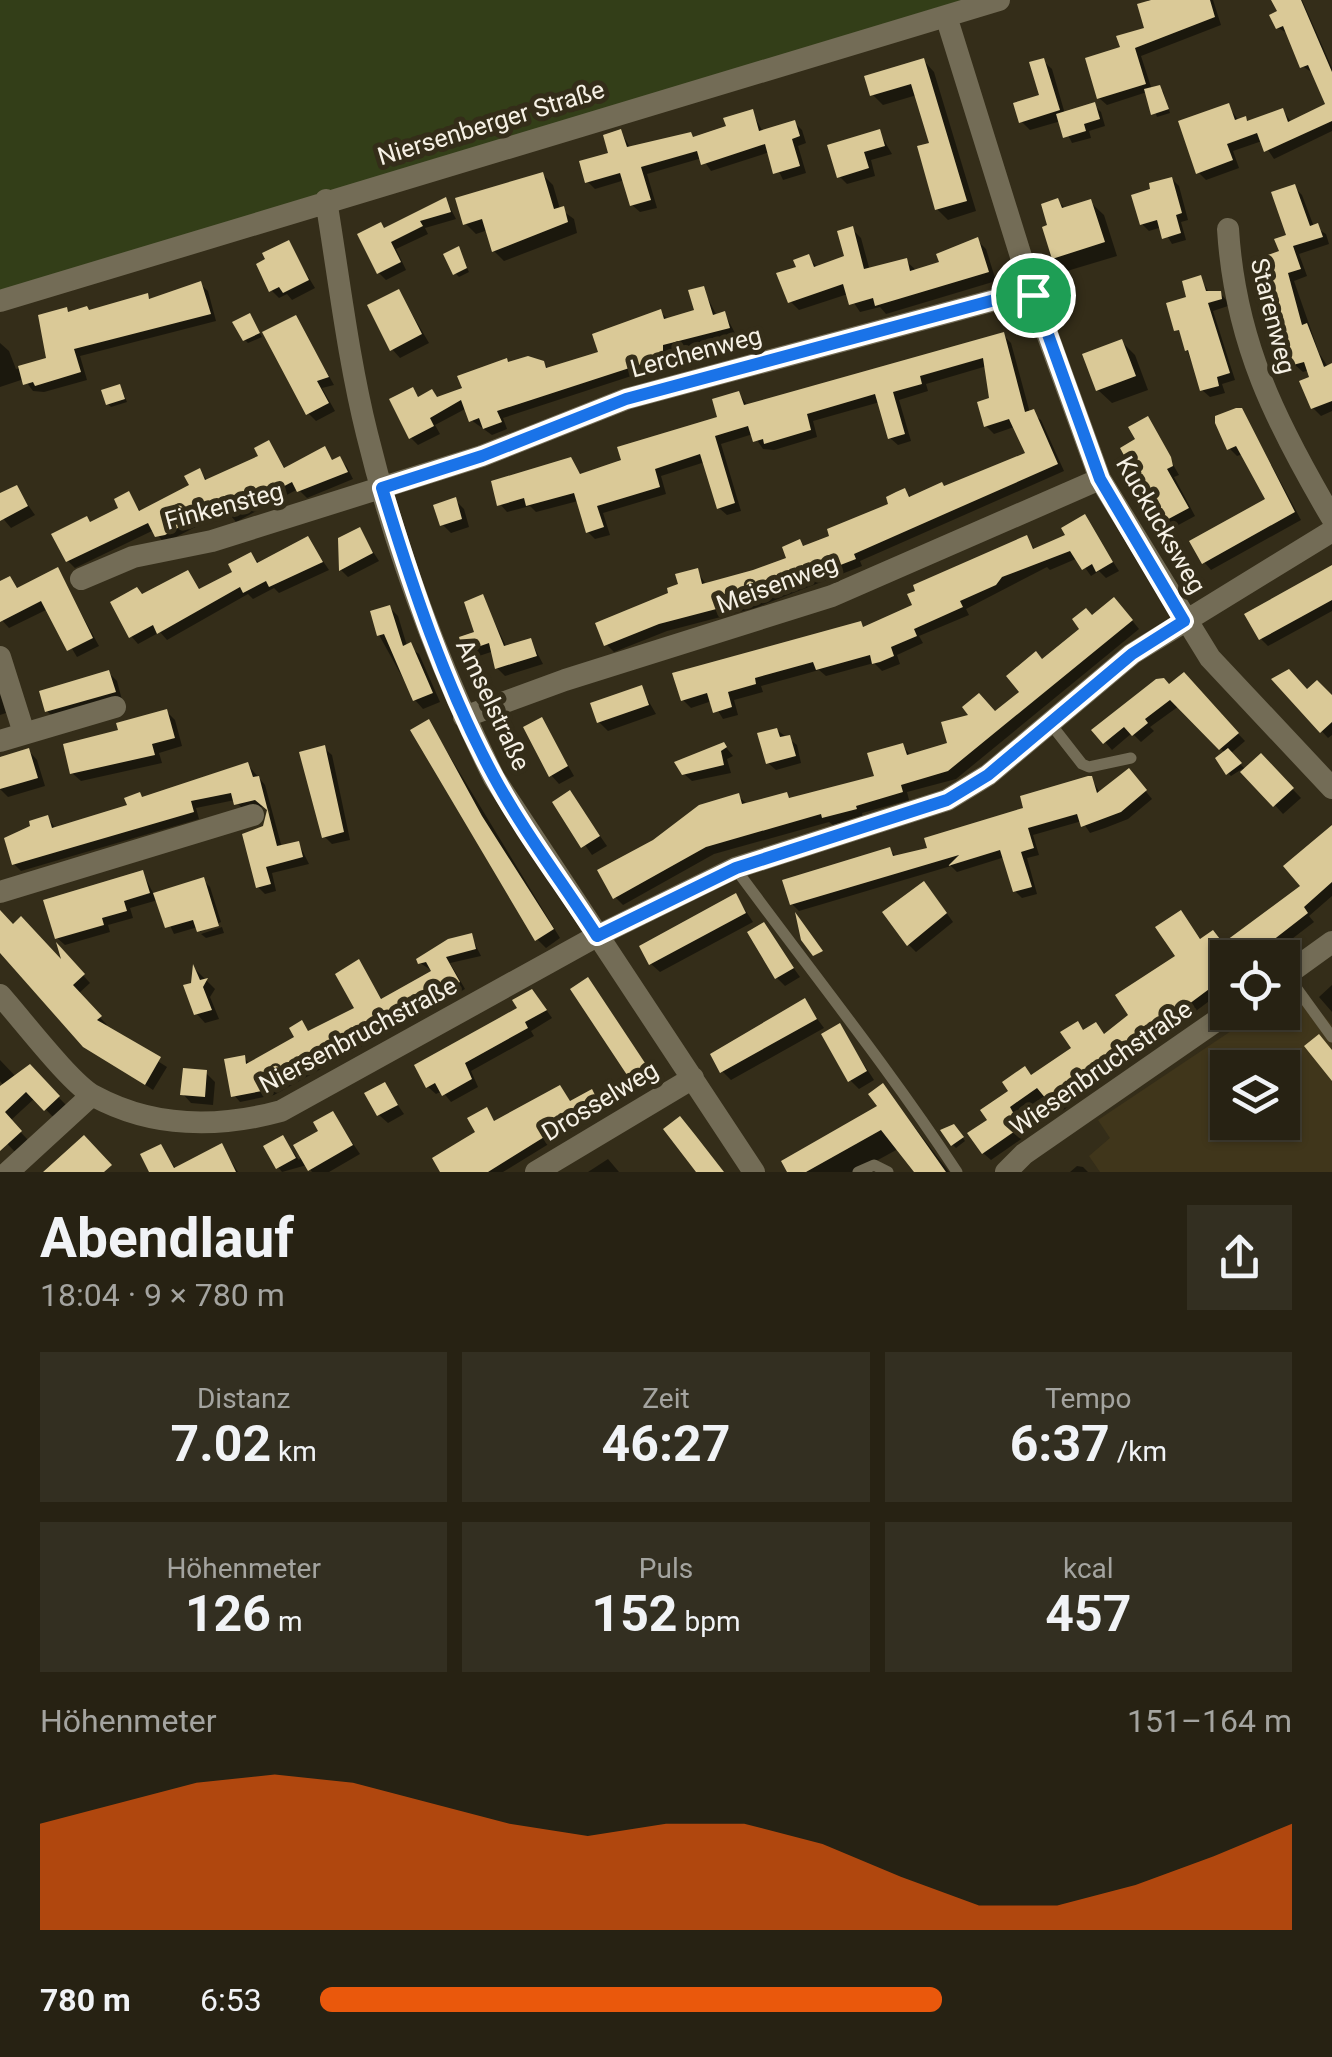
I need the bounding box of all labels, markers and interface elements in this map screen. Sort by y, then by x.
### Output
street label: Niersenberger Straße [374,75,608,171]
pin [991,253,1076,338]
street label: Starenweg [1245,255,1301,377]
icon: arrive [1006,268,1061,323]
street label: Lerchenweg [627,321,765,383]
street label: Kuckucksweg [1110,451,1212,599]
street label: Finkensteg [162,476,286,536]
street label: Meisenweg [712,549,842,619]
street label: Amselstraße [450,635,536,775]
map controls [1210,940,1300,1140]
button: locate [1210,940,1300,1030]
street label: Niersenbruchstraße [254,971,462,1099]
street label: Wiesenbruchstraße [1004,994,1198,1142]
button: layers [1210,1050,1300,1140]
street label: Drosselweg [537,1055,663,1147]
button: share [1187,1205,1292,1310]
text: Abendlauf [40,1206,294,1270]
text: 18:04 · 9 × 780 m [40,1276,285,1314]
text: Distanz [197,1382,290,1415]
text: Zeit [642,1382,690,1415]
text: Tempo [1045,1382,1132,1415]
text: 7.02 [171,1415,271,1473]
text: 46:27 [602,1415,730,1473]
text: 6:37 [1010,1415,1110,1473]
text: km [271,1435,317,1468]
text: /km [1110,1435,1167,1468]
text: Höhenmeter [166,1552,321,1585]
text: Puls [639,1552,693,1585]
text: kcal [1063,1552,1114,1585]
text: 126 [185,1585,271,1643]
text: 152 [591,1585,678,1643]
text: 457 [1045,1585,1131,1643]
text: m [271,1605,302,1638]
text: bpm [678,1605,741,1638]
text: Höhenmeter [40,1702,217,1740]
text: 151–164 m [1127,1702,1292,1740]
text: 780 m [40,1981,131,2019]
text: 6:53 [200,1981,262,2019]

